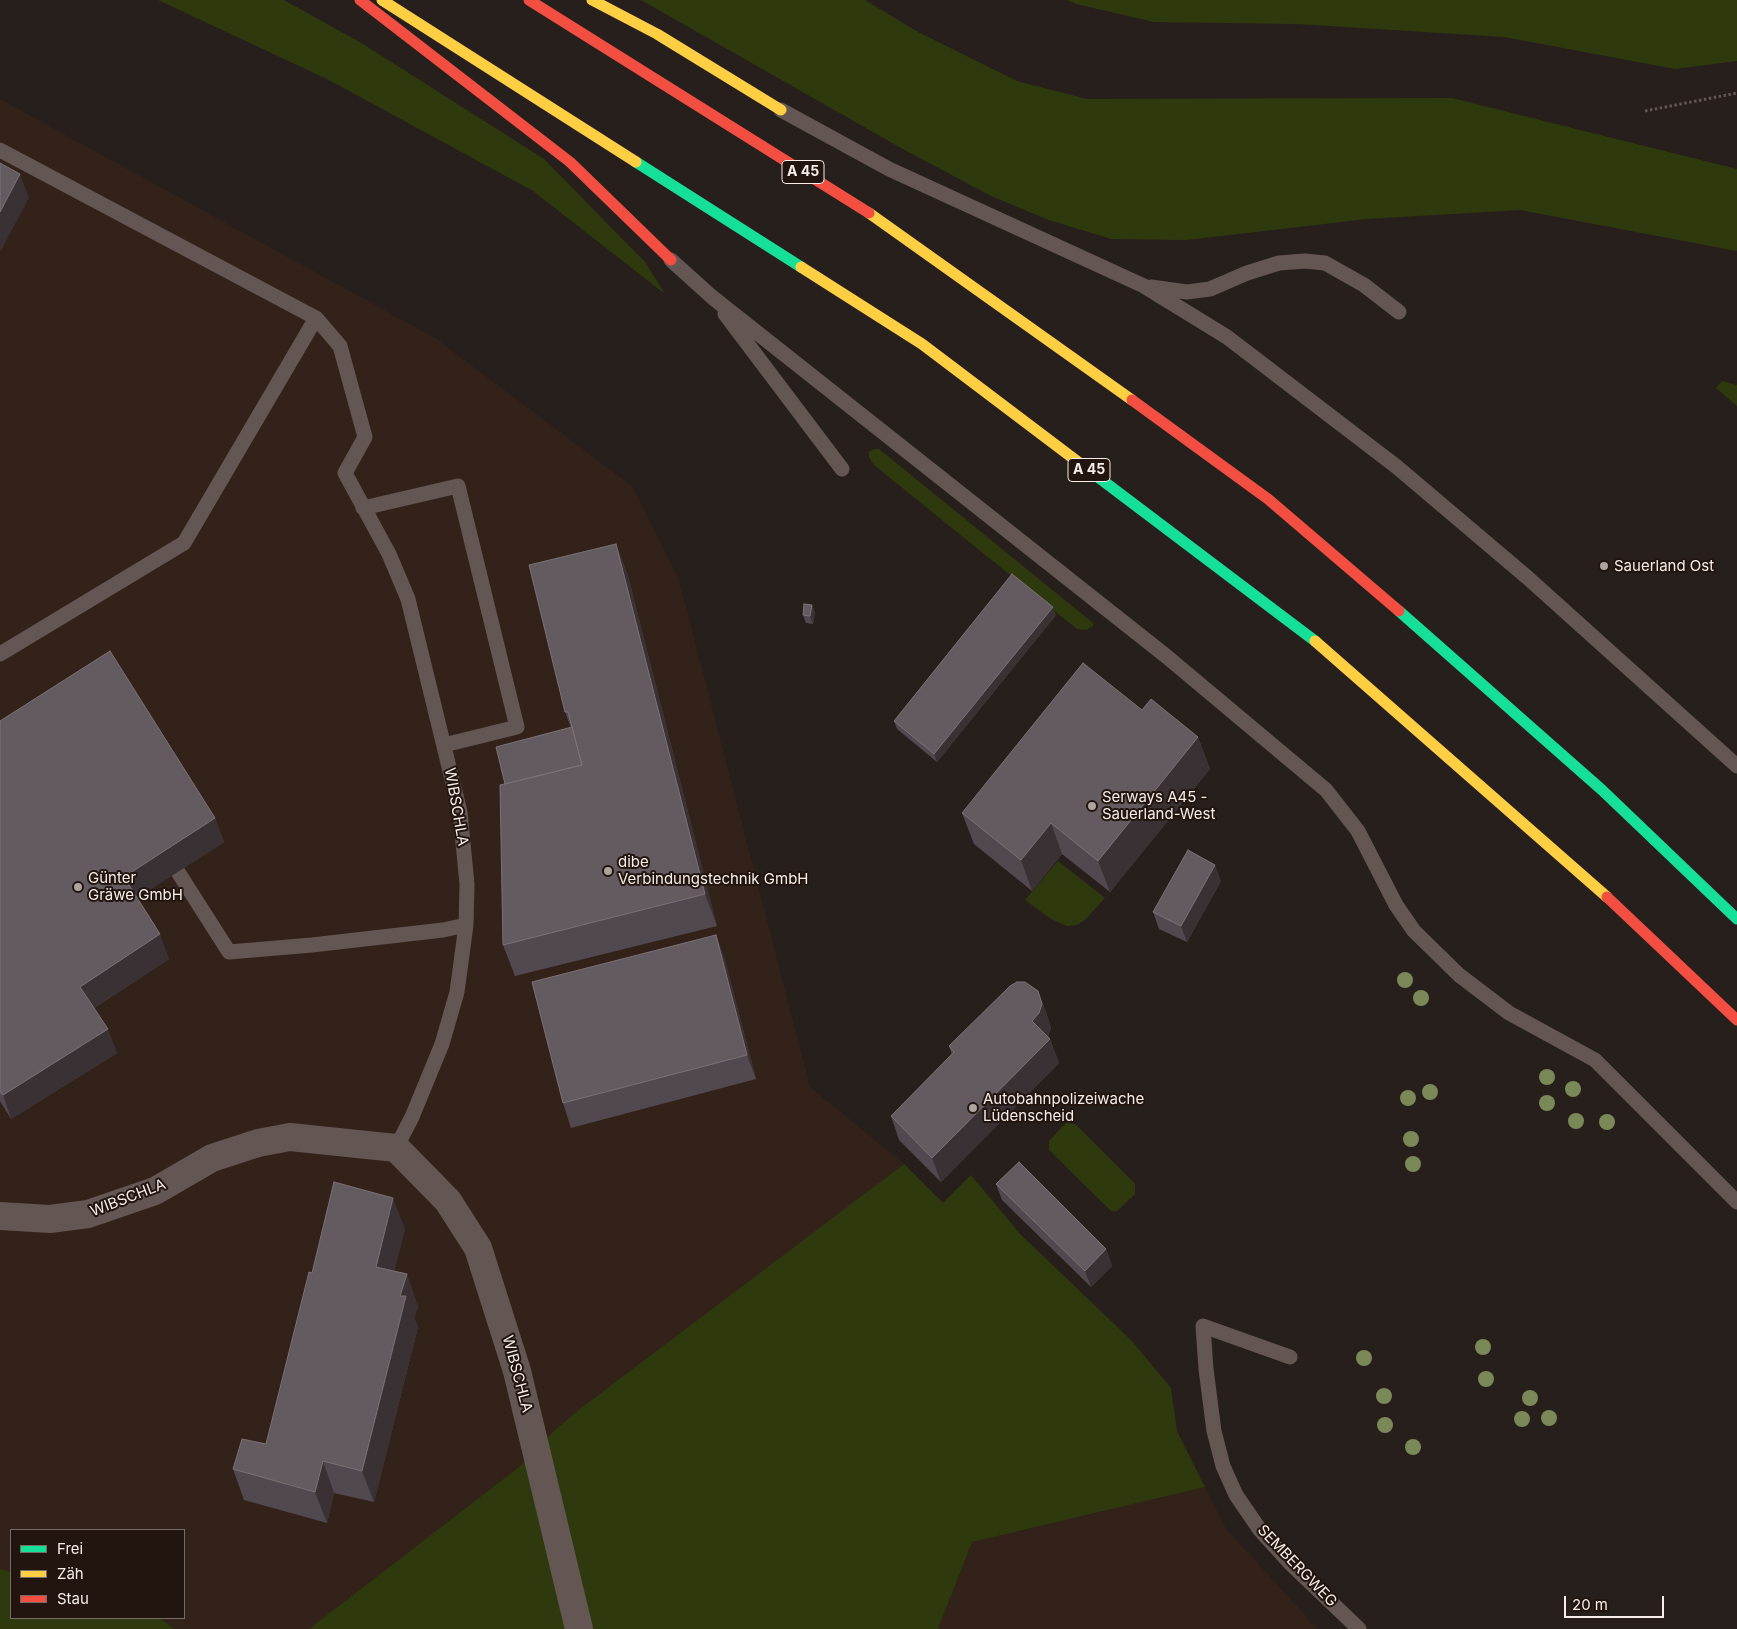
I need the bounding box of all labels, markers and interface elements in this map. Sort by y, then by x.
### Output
road number: A 45 [782,160,824,183]
road number: A 45 [1068,458,1110,482]
place label: Sauerland Ost [1614,557,1714,575]
marker: Sauerland Ost [1598,560,1610,572]
street label: WIBSCHLA [440,766,472,848]
place label: Serways A45 - Sauerland-West [1102,788,1215,823]
marker: Serways A45 - Sauerland-West [1086,800,1098,812]
place label: dibe Verbindungstechnik GmbH [618,853,808,888]
marker: dibe Verbindungstechnik GmbH [602,865,614,877]
place label: Günter Gräwe GmbH [88,869,183,904]
marker: Günter Gräwe GmbH [72,881,84,893]
place label: Autobahnpolizeiwache Lüdenscheid [983,1090,1144,1125]
marker: Autobahnpolizeiwache Lüdenscheid [967,1102,979,1114]
street label: WIBSCHLA [88,1175,168,1221]
street label: WIBSCHLA [498,1333,536,1415]
street label: SEMBERGWEG [1253,1521,1341,1611]
legend [10,1529,185,1619]
text: Frei [57,1539,83,1558]
text: Zäh [57,1564,84,1583]
scale bar [1567,1586,1667,1618]
text: Stau [57,1589,89,1608]
text: 20 m [1572,1595,1608,1614]

